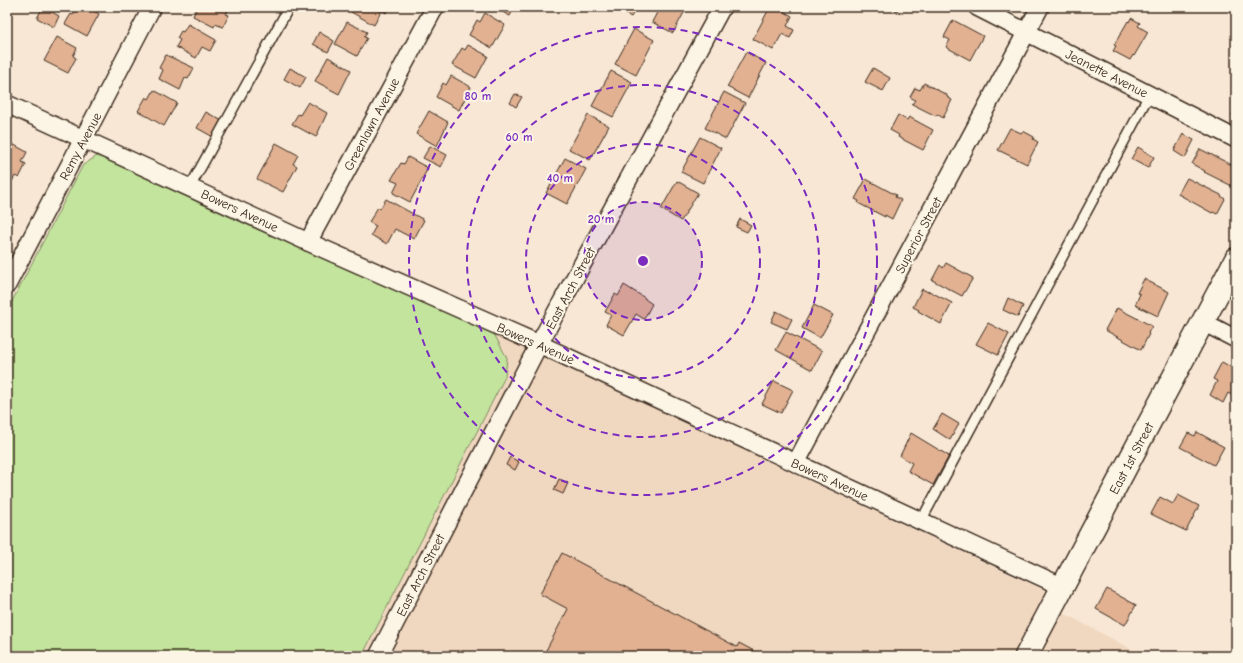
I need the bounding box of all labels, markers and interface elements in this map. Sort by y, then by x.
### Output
street label: Jeanette Avenue [1063,46,1151,101]
street label: Greenlawn Avenue [341,75,402,173]
text: 80 m [465,89,491,103]
street label: Remy Avenue [56,109,105,183]
text: 60 m [506,130,532,144]
text: 40 m [547,171,573,185]
street label: Bowers Avenue [199,186,281,235]
street label: Superior Street [892,193,945,276]
text: 20 m [588,212,614,226]
street label: East Arch Street [543,244,599,332]
centre of rings [636,254,650,268]
street label: Bowers Avenue [495,320,577,367]
street label: East 1st Street [1106,419,1157,497]
street label: Bowers Avenue [789,455,871,504]
street label: East Arch Street [393,530,448,619]

